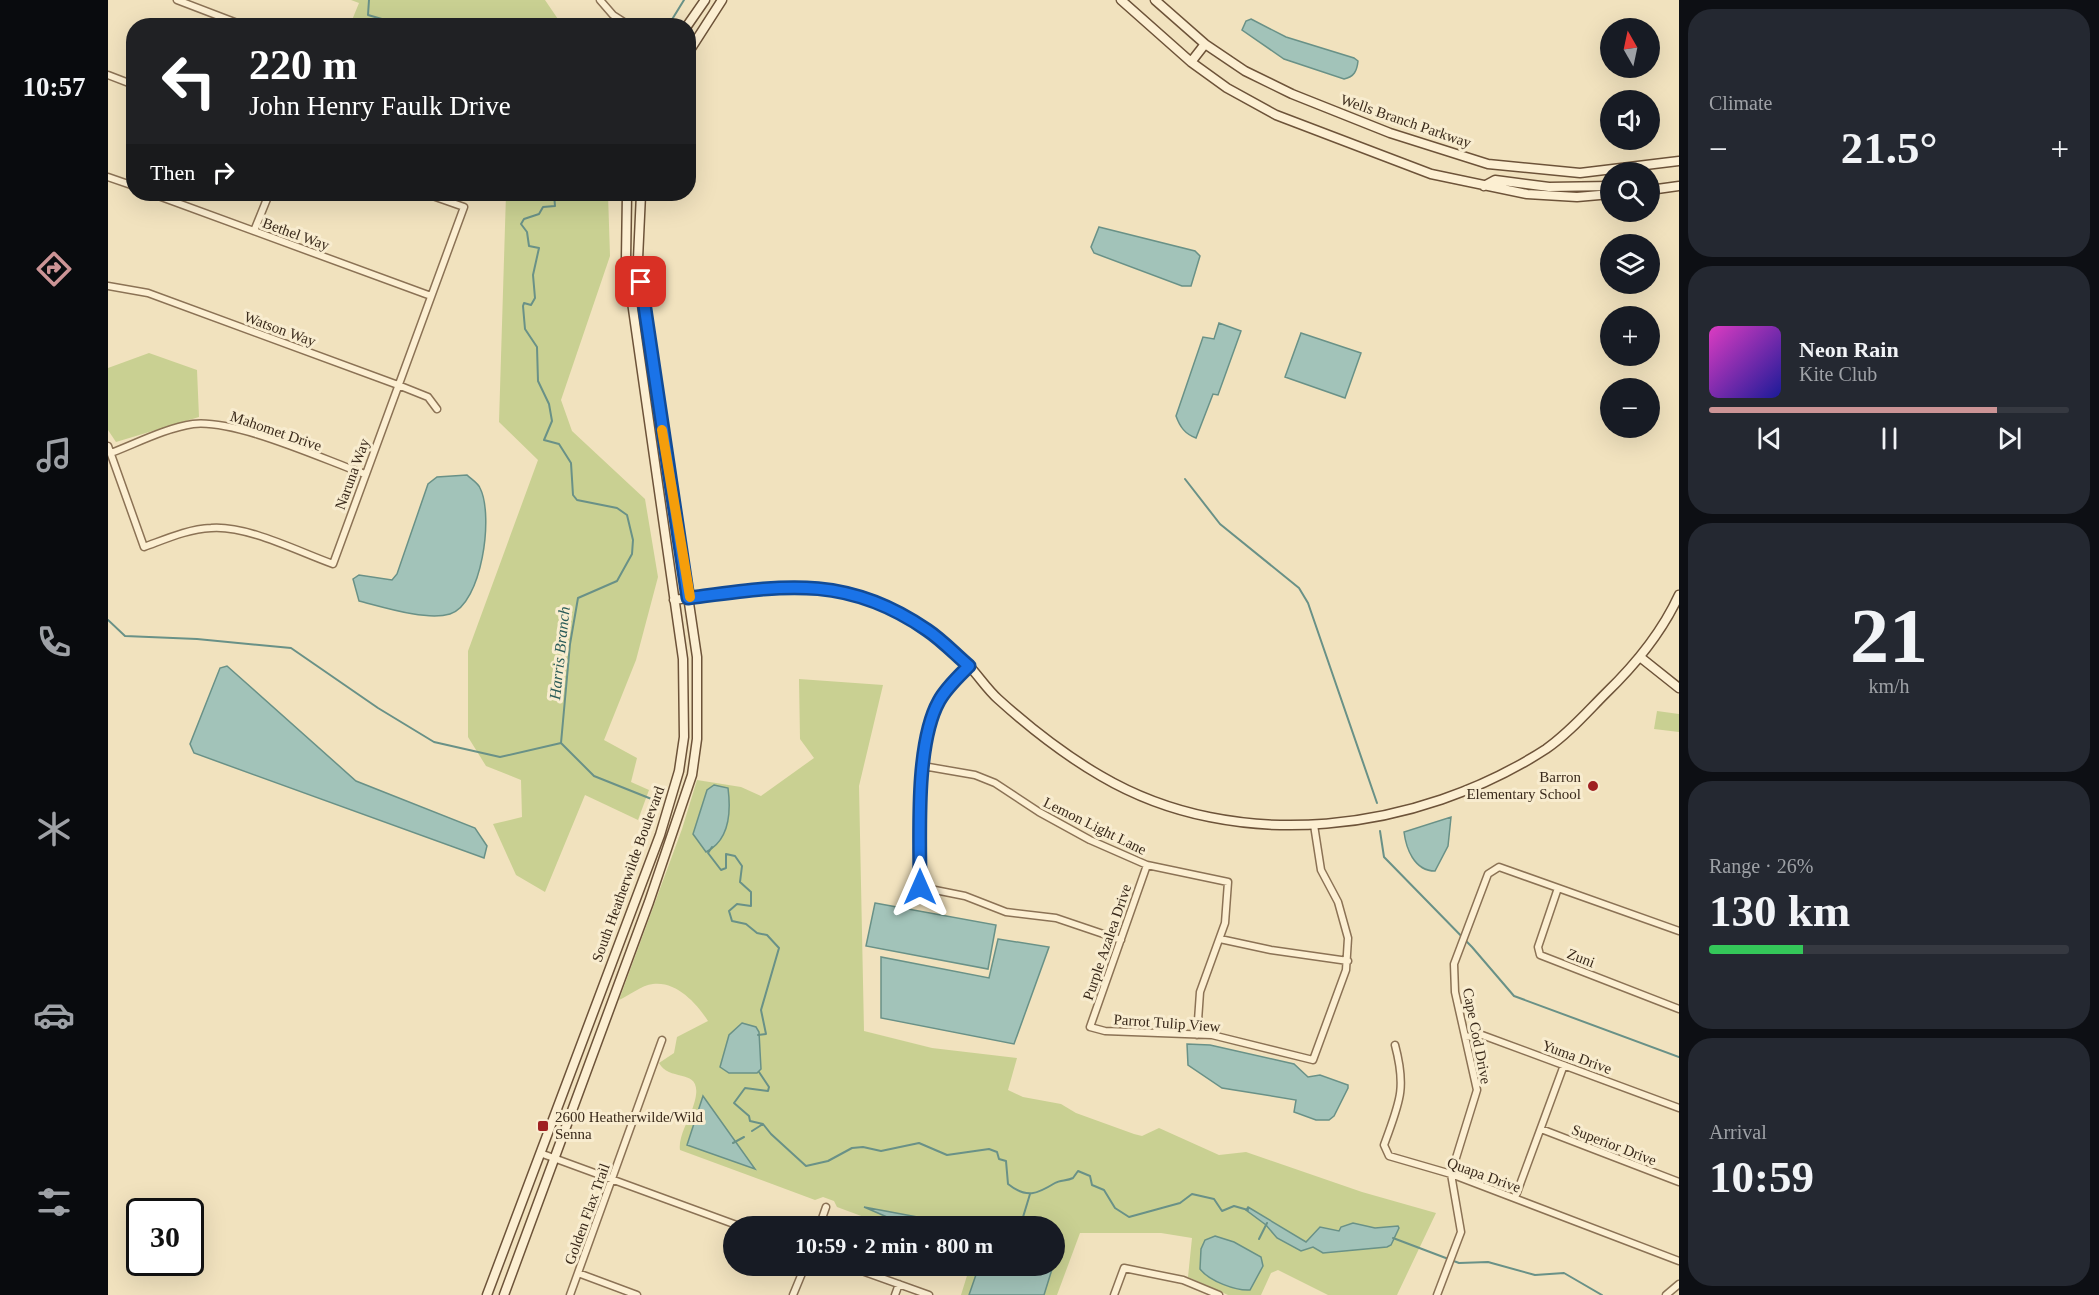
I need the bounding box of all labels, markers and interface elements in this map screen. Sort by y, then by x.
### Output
north arrow [1600,18,1660,78]
map controls [1600,18,1660,438]
icon: left [150,42,228,120]
text: 220 m [249,42,358,88]
text: 10:57 [23,72,86,102]
button: sound [1600,90,1660,150]
text: John Henry Faulk Drive [249,91,511,121]
street label: Wells Branch Parkway [1339,91,1474,151]
text: Climate [1709,92,1772,114]
text: 21.5° [1841,123,1937,173]
text: − [1709,131,1728,167]
text: + [2050,131,2069,167]
icon: right [207,156,240,189]
text: Then [150,160,195,185]
button: search [1600,162,1660,222]
street label: Bethel Way [260,215,332,254]
button: layers [1600,234,1660,294]
icon: directions [33,248,75,290]
pin [615,256,666,307]
icon: arrive [624,265,657,298]
button: + [1600,306,1660,366]
street label: Watson Way [242,309,319,350]
text: Neon Rain [1799,337,1899,362]
text: Kite Club [1799,363,1877,385]
button: − [1600,378,1660,438]
street label: Mahomet Drive [228,408,324,454]
icon: previous [1753,422,1786,455]
icon: pause [1873,422,1906,455]
icon: next [1993,422,2026,455]
icon: music [33,434,75,476]
street label: Naruna Way [332,436,372,512]
text: 21 [1850,592,1928,679]
water label: Harris Branch [546,606,573,702]
icon: phone [33,621,75,663]
text: km/h [1868,675,1910,697]
place label: Barron Elementary School [1466,769,1581,802]
marker: Barron Elementary School [1586,779,1600,793]
street label: South Heatherwilde Boulevard [589,784,667,964]
street label: Lemon Light Lane [1041,794,1149,858]
icon: climate [33,808,75,850]
position arrow [888,855,952,919]
text: Range · 26% [1709,855,1813,877]
street label: Purple Azalea Drive [1080,882,1134,1002]
text: 130 km [1709,886,1850,936]
street label: Zuni [1565,945,1597,971]
street label: Cape Cod Drive [1460,987,1494,1086]
icon: car [33,994,75,1036]
street label: Parrot Tulip View [1113,1011,1221,1035]
street label: Yuma Drive [1540,1037,1614,1077]
place label: 2600 Heatherwilde/Wild Senna [555,1109,704,1142]
marker: 2600 Heatherwilde/Wild Senna [536,1119,550,1133]
street label: Superior Drive [1569,1121,1659,1169]
text: Arrival [1709,1121,1767,1143]
text: 10:59 [1709,1152,1814,1202]
street label: Quapa Drive [1445,1154,1523,1196]
street label: Golden Flax Trail [561,1161,613,1267]
icon: filters [33,1181,75,1223]
speed limit sign: 30 [126,1198,204,1276]
text: 10:59 · 2 min · 800 m [795,1233,993,1258]

